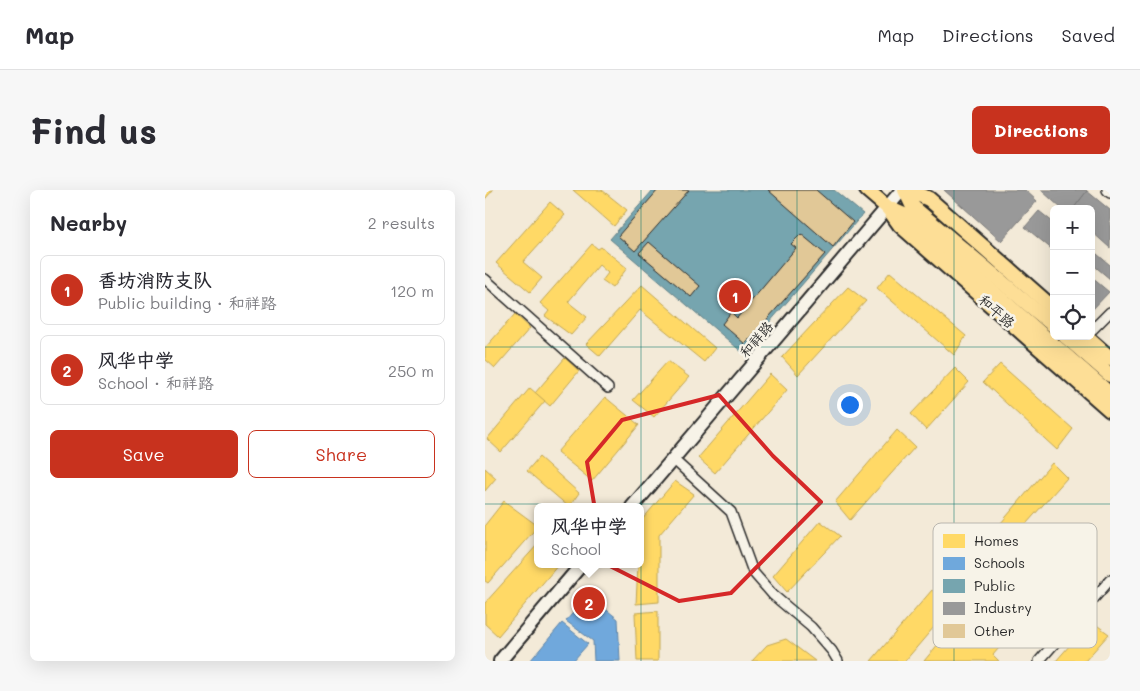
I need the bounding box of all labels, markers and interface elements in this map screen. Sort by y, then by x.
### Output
text: Map [25,19,74,50]
text: Map [877,23,914,47]
text: Directions [942,23,1034,47]
text: Saved [1062,23,1115,47]
button: Directions [972,106,1110,154]
text: Find us [30,107,157,153]
map controls [1050,205,1095,340]
button: + [1050,205,1095,250]
text: Nearby [50,209,127,236]
text: 2 results [368,212,435,233]
button: − [1050,250,1095,295]
text: 香坊消防支队 [98,267,212,292]
pin: 1 [719,277,751,315]
text: 1 [63,280,71,301]
text: 120 m [390,280,434,301]
street label: 和平路 [975,290,1019,332]
text: Public building · 和祥路 [98,292,276,313]
button: locate [1050,295,1095,340]
street label: 和祥路 [735,317,777,361]
text: 风华中学 [98,347,174,372]
text: 2 [63,360,71,381]
text: 250 m [388,360,434,381]
text: School · 和祥路 [98,372,214,393]
your location [837,392,863,418]
button: Save [50,430,238,478]
button: Share [248,430,435,478]
popup [534,503,644,568]
text: 风华中学 [551,513,627,538]
legend [933,523,1097,648]
text: Homes [974,531,1019,550]
text: School [551,538,601,559]
text: Schools [974,553,1025,572]
text: Public [974,576,1015,595]
pin: 2 [573,584,605,622]
text: Industry [974,598,1032,617]
text: Other [974,621,1015,640]

